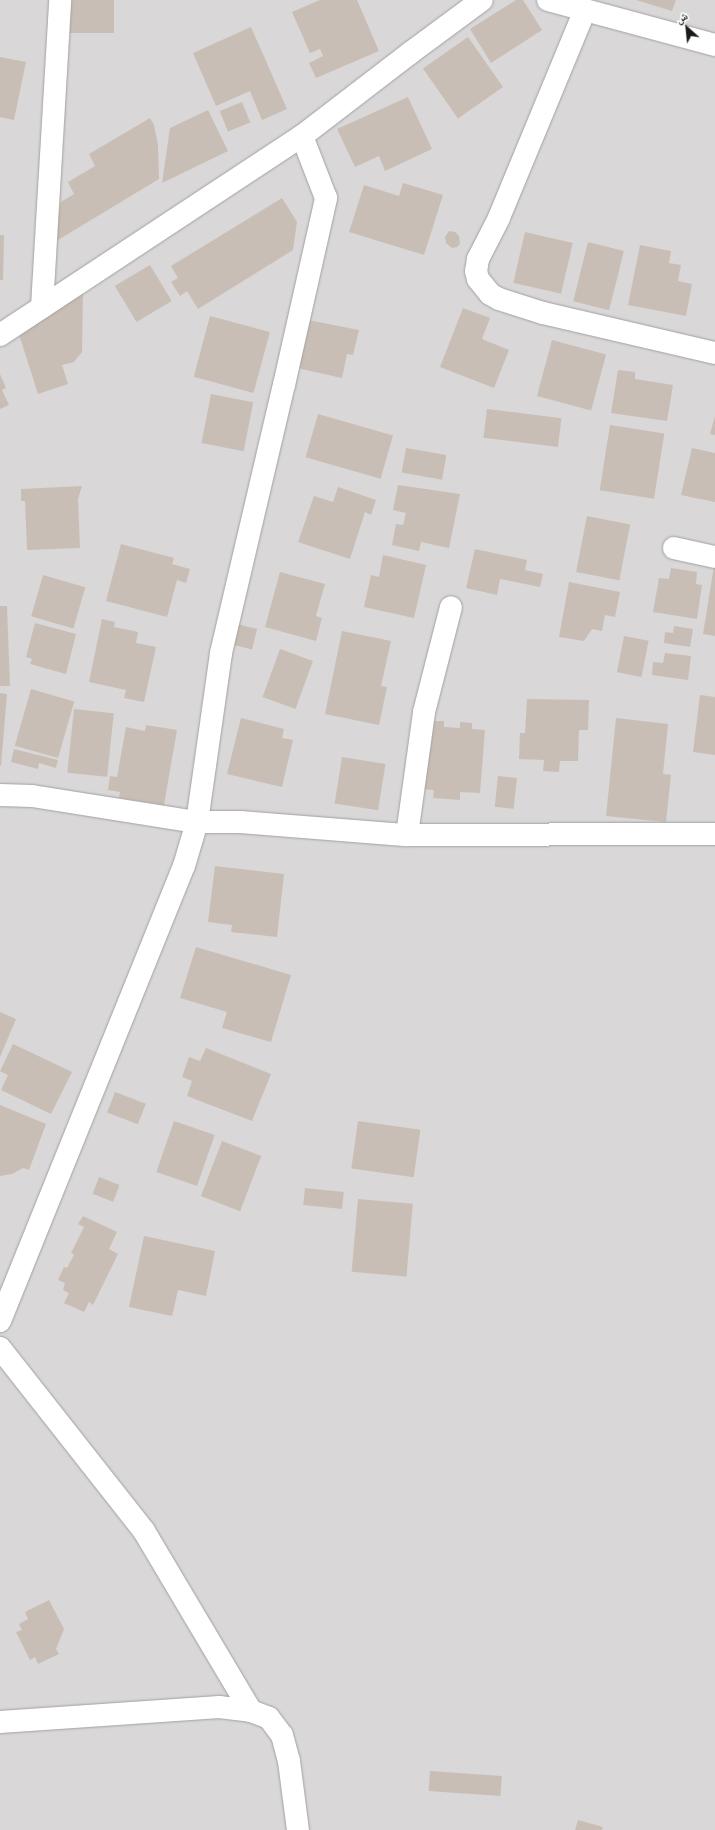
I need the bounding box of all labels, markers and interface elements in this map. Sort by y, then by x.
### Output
north arrow [667,8,707,48]
text: ش [673,8,690,26]

